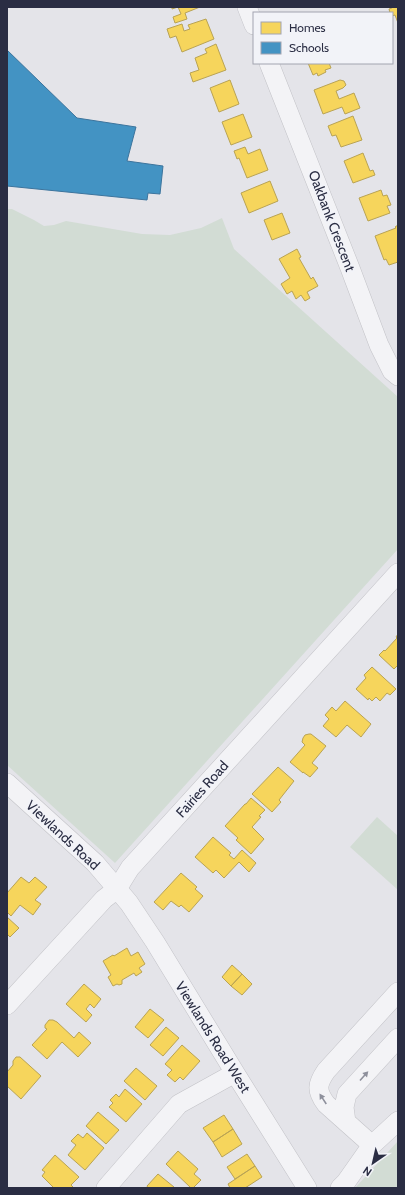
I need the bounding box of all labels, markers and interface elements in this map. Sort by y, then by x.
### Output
legend [253,12,393,64]
text: Homes [289,20,326,35]
text: Schools [289,40,329,55]
street label: Oakbank Crescent [304,168,360,274]
street label: Fairies Road [172,757,232,821]
street label: Viewlands Road [22,796,104,874]
street label: Viewlands Road West [171,978,255,1096]
one-way arrow [359,1071,368,1080]
one-way arrow [319,1094,327,1104]
north arrow [353,1143,393,1183]
text: N [360,1163,375,1179]

